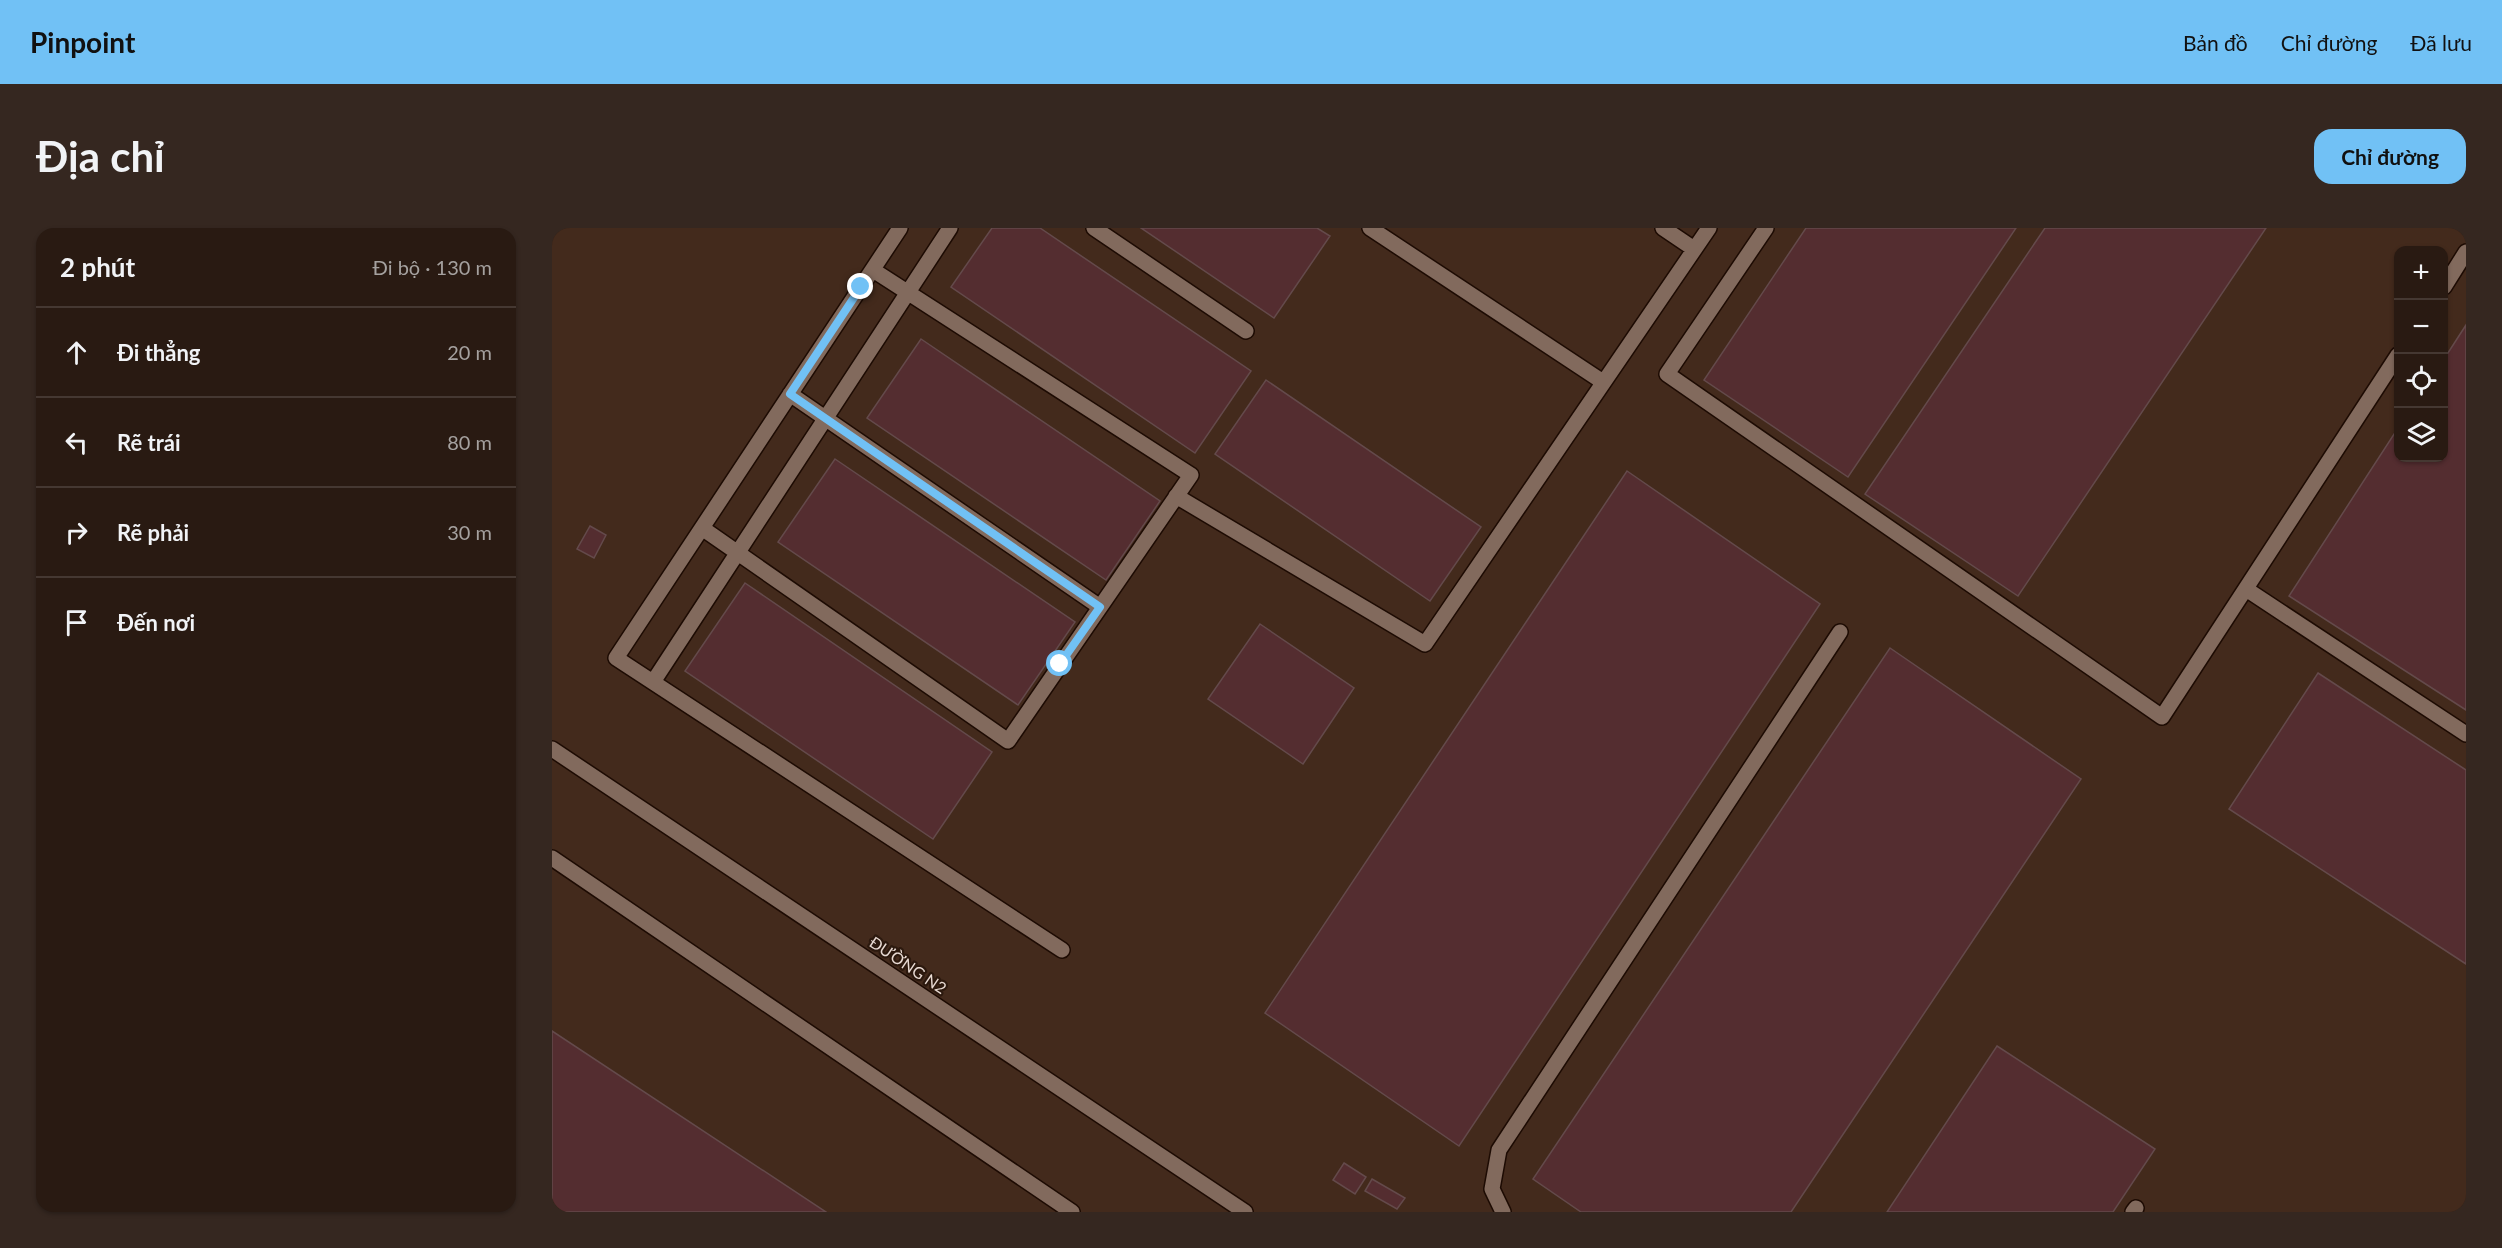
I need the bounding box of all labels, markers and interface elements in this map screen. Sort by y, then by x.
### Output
text: Pinpoint [30,25,135,59]
text: Bản đồ [2183,30,2248,55]
text: Chỉ đường [2281,30,2377,55]
text: Đã lưu [2410,30,2472,55]
button: Chỉ đường [2314,129,2466,184]
text: Địa chỉ [36,131,165,181]
map controls [2394,246,2448,462]
button: + [2394,246,2448,300]
text: 2 phút [60,251,135,283]
text: Đi bộ · 130 m [373,255,492,279]
route end [847,273,873,299]
button: − [2394,300,2448,354]
icon: ahead [60,336,93,369]
text: Đi thẳng [117,339,200,366]
text: 20 m [447,340,492,364]
button: locate [2394,354,2448,408]
button: layers [2394,408,2448,462]
icon: left [60,426,93,459]
text: Rẽ trái [117,429,181,456]
text: 80 m [447,430,492,454]
icon: right [60,516,93,549]
text: Rẽ phải [117,519,189,546]
text: 30 m [447,520,492,544]
icon: arrive [60,606,93,639]
text: Đến nơi [117,609,195,636]
route start [1046,650,1072,676]
street label: ĐƯỜNG N2 [866,932,950,997]

